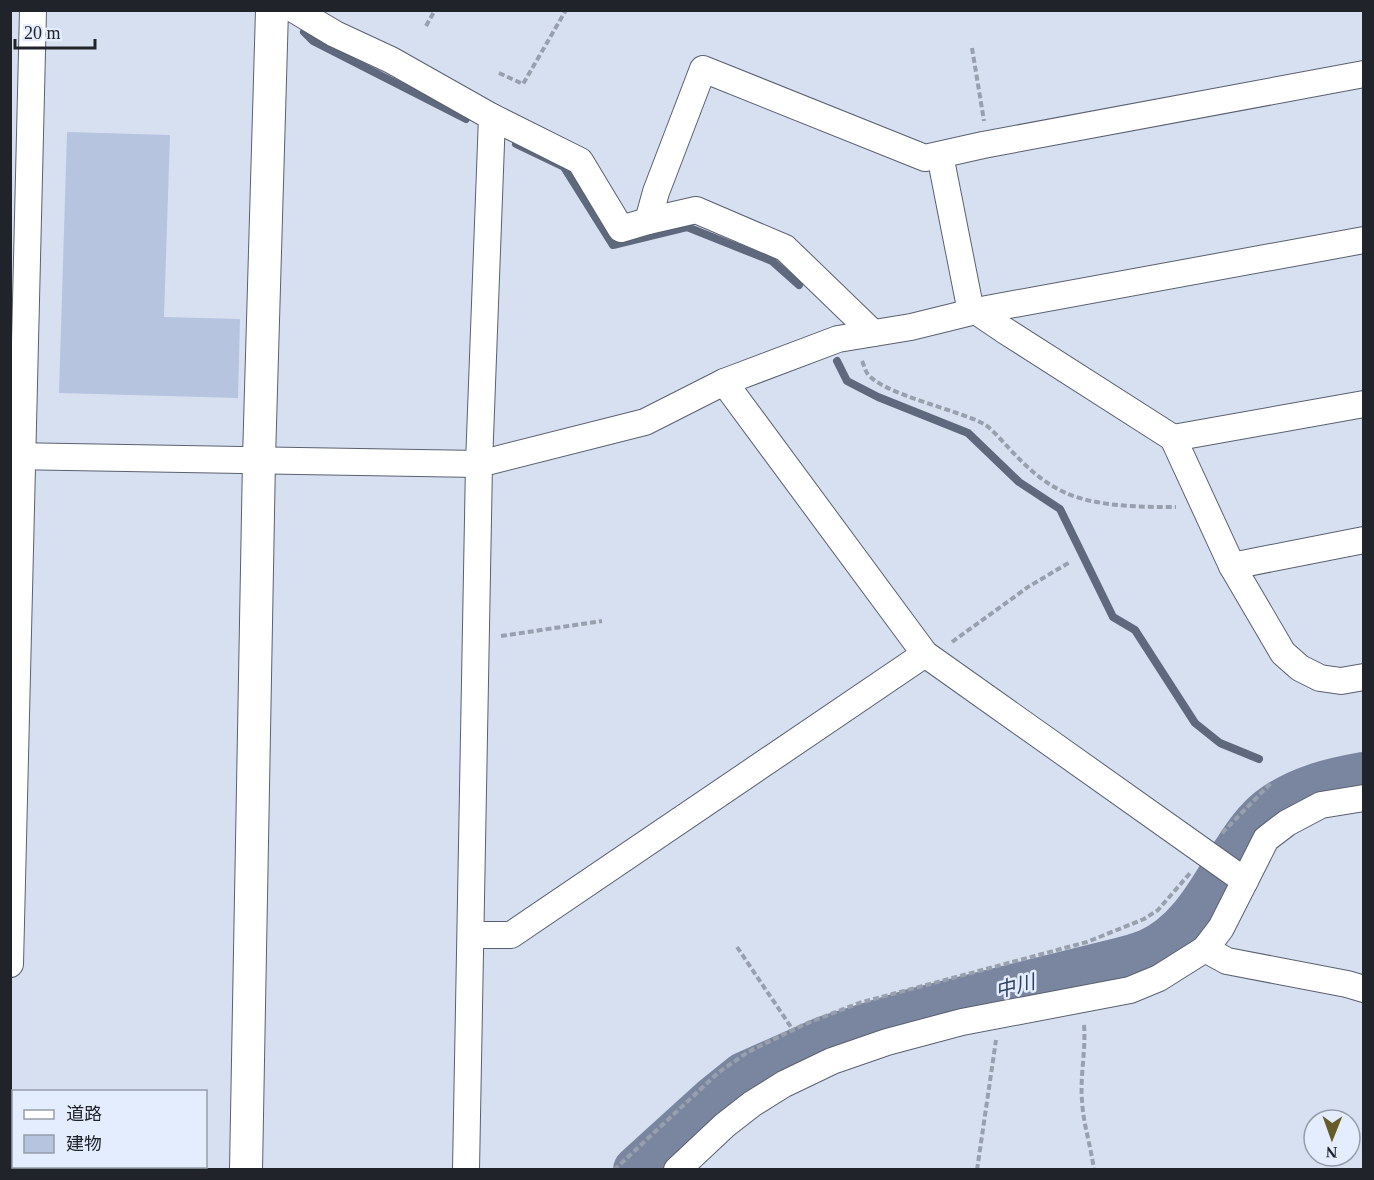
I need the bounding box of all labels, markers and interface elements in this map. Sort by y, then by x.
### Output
scale bar [15,12,94,50]
text: 20 m [24,23,61,43]
water label: 中川 [993,970,1039,1002]
legend [12,1090,207,1168]
text: 道路 [66,1104,102,1124]
north arrow [1302,1108,1362,1168]
text: 建物 [66,1134,102,1154]
text: N [1325,1144,1338,1161]

